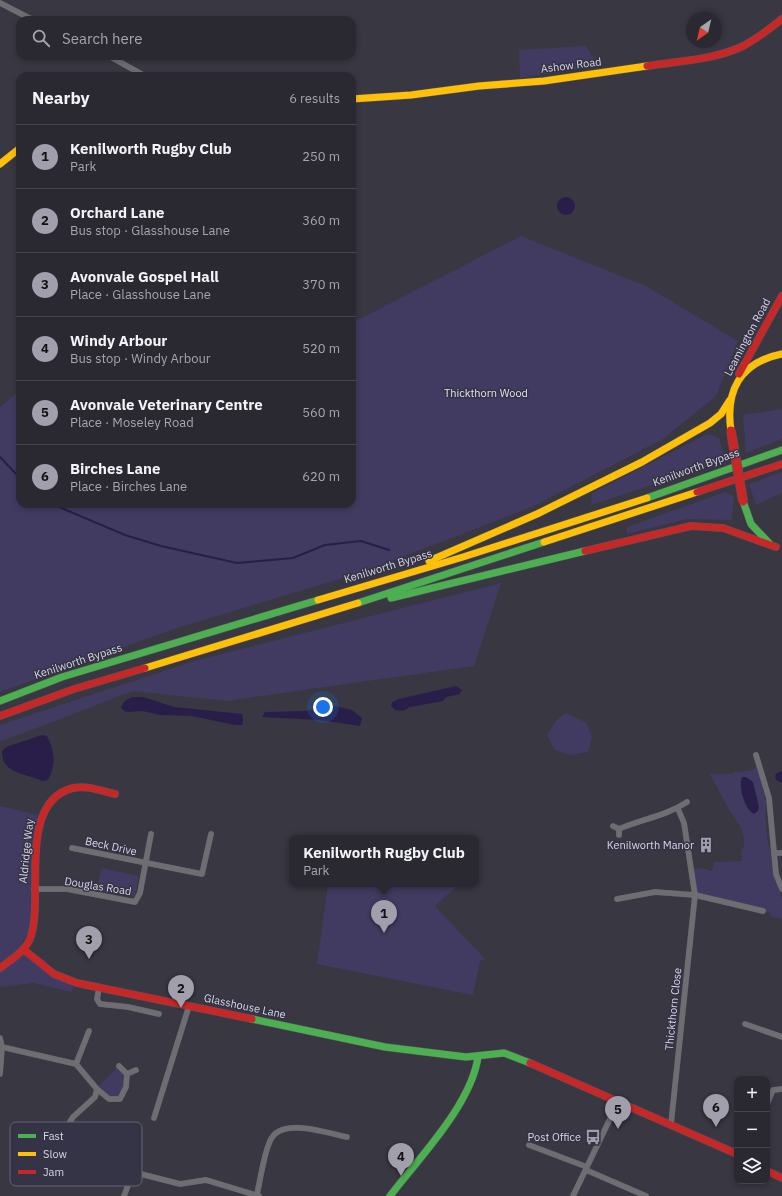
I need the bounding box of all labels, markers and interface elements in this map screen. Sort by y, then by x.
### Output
north arrow [686,12,722,48]
search box [16,16,356,60]
icon: search [30,27,52,49]
text: Search here [62,29,142,48]
street label: Ashow Road [540,54,602,76]
text: Nearby [32,87,90,109]
text: 6 results [289,90,340,107]
text: Kenilworth Rugby Club [70,139,232,158]
text: 1 [41,148,49,165]
text: 250 m [302,148,340,165]
text: Park [70,158,96,175]
text: Orchard Lane [70,203,165,222]
text: 2 [41,212,49,229]
text: 360 m [302,212,340,229]
text: Bus stop · Glasshouse Lane [70,222,230,239]
text: Avonvale Gospel Hall [70,267,219,286]
text: 3 [41,276,49,293]
text: 370 m [302,276,340,293]
text: Place · Glasshouse Lane [70,286,211,303]
street label: Leamington Road [721,296,773,378]
text: Windy Arbour [70,331,167,350]
text: 4 [41,340,49,357]
text: 520 m [302,340,340,357]
text: Bus stop · Windy Arbour [70,350,211,367]
park label: Thickthorn Wood [444,386,528,400]
text: Avonvale Veterinary Centre [70,395,263,414]
text: 5 [41,404,49,421]
text: 560 m [302,404,340,421]
text: Place · Moseley Road [70,414,194,431]
street label: Kenilworth Bypass [651,445,741,489]
text: Birches Lane [70,459,160,478]
text: 6 [41,468,49,485]
text: 620 m [302,468,340,485]
text: Place · Birches Lane [70,478,187,495]
street label: Kenilworth Bypass [342,546,434,586]
street label: Kenilworth Bypass [32,640,124,682]
your location [313,697,333,717]
street label: Aldridge Way [16,817,36,884]
street label: Beck Drive [84,834,138,858]
popup [289,835,479,887]
building icon: Kenilworth Manor [697,836,715,854]
place label: Kenilworth Manor [607,838,694,852]
text: Kenilworth Rugby Club [303,843,465,862]
text: Park [303,862,329,879]
street label: Douglas Road [63,874,133,898]
pin: 1 [371,900,397,933]
pin: 3 [76,926,102,959]
street label: Thickthorn Close [662,967,684,1051]
pin: 2 [168,975,194,1008]
street label: Glasshouse Lane [203,990,287,1022]
map controls [734,1076,770,1184]
button: + [734,1076,770,1112]
pin: 6 [703,1094,729,1127]
pin: 5 [605,1096,631,1129]
button: − [734,1112,770,1148]
legend [10,1122,142,1186]
bus stop icon: Post Office [584,1128,602,1146]
text: Fast [43,1129,64,1143]
place label: Post Office [528,1130,581,1144]
pin: 4 [388,1143,414,1176]
text: Slow [43,1147,67,1161]
button: layers [734,1148,770,1184]
text: Jam [43,1165,64,1179]

